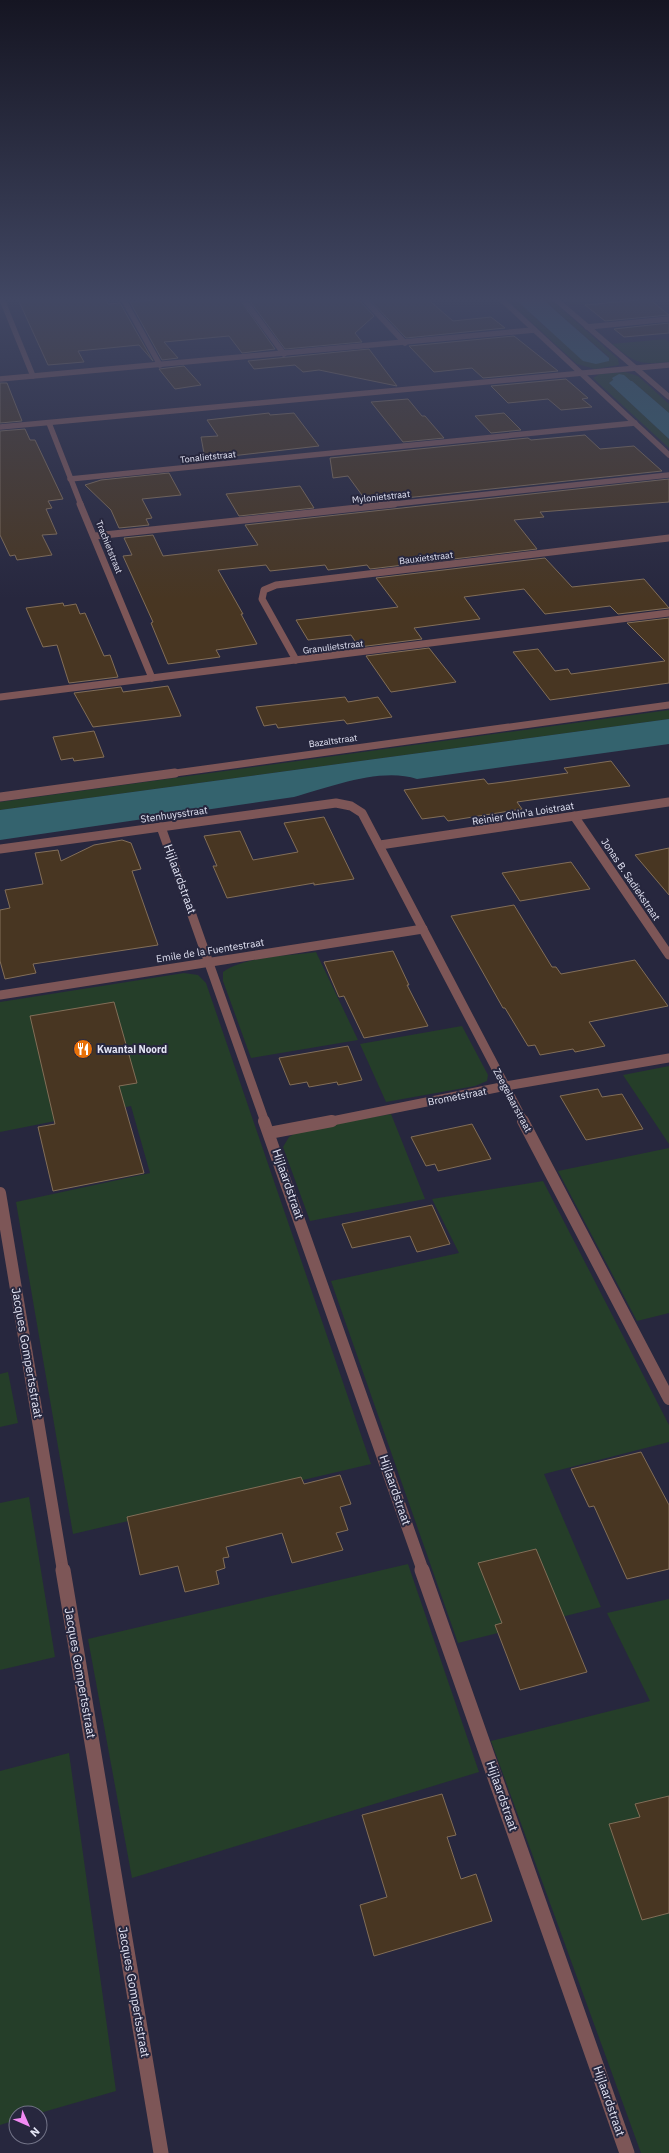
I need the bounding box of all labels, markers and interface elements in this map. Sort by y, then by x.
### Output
street label: Tonalietstraat [180,448,236,465]
street label: Mylonietstraat [351,488,411,505]
street label: Trachietstraat [94,519,125,575]
street label: Bauxietstraat [398,549,454,566]
street label: Granulietstraat [302,637,364,656]
street label: Bazaltstraat [308,732,358,749]
street label: Reinier Chin'a Loistraat [471,799,576,828]
street label: Stenhuysstraat [140,803,209,826]
street label: Jonas B. Sadiekstraat [598,836,663,923]
street label: Hijlaardstraat [161,842,200,916]
street label: Emile de la Fuentestraat [155,935,265,965]
restaurant icon: Kwantai Noord [72,1038,94,1060]
place label: Kwantai Noord [97,1043,167,1056]
street label: Zeegelaarstraat [490,1066,535,1135]
street label: Brometstraat [427,1084,488,1109]
street label: Hijlaardstraat [269,1147,307,1221]
street label: Jacques Gompertsstraat [9,1286,46,1419]
street label: Hijlaardstraat [376,1453,414,1527]
street label: Jacques Gompertsstraat [62,1606,99,1739]
street label: Hijlaardstraat [483,1759,521,1833]
street label: Jacques Gompertsstraat [116,1925,153,2058]
street label: Hijlaardstraat [590,2064,628,2138]
north arrow [8,2105,48,2145]
text: N [27,2124,43,2140]

